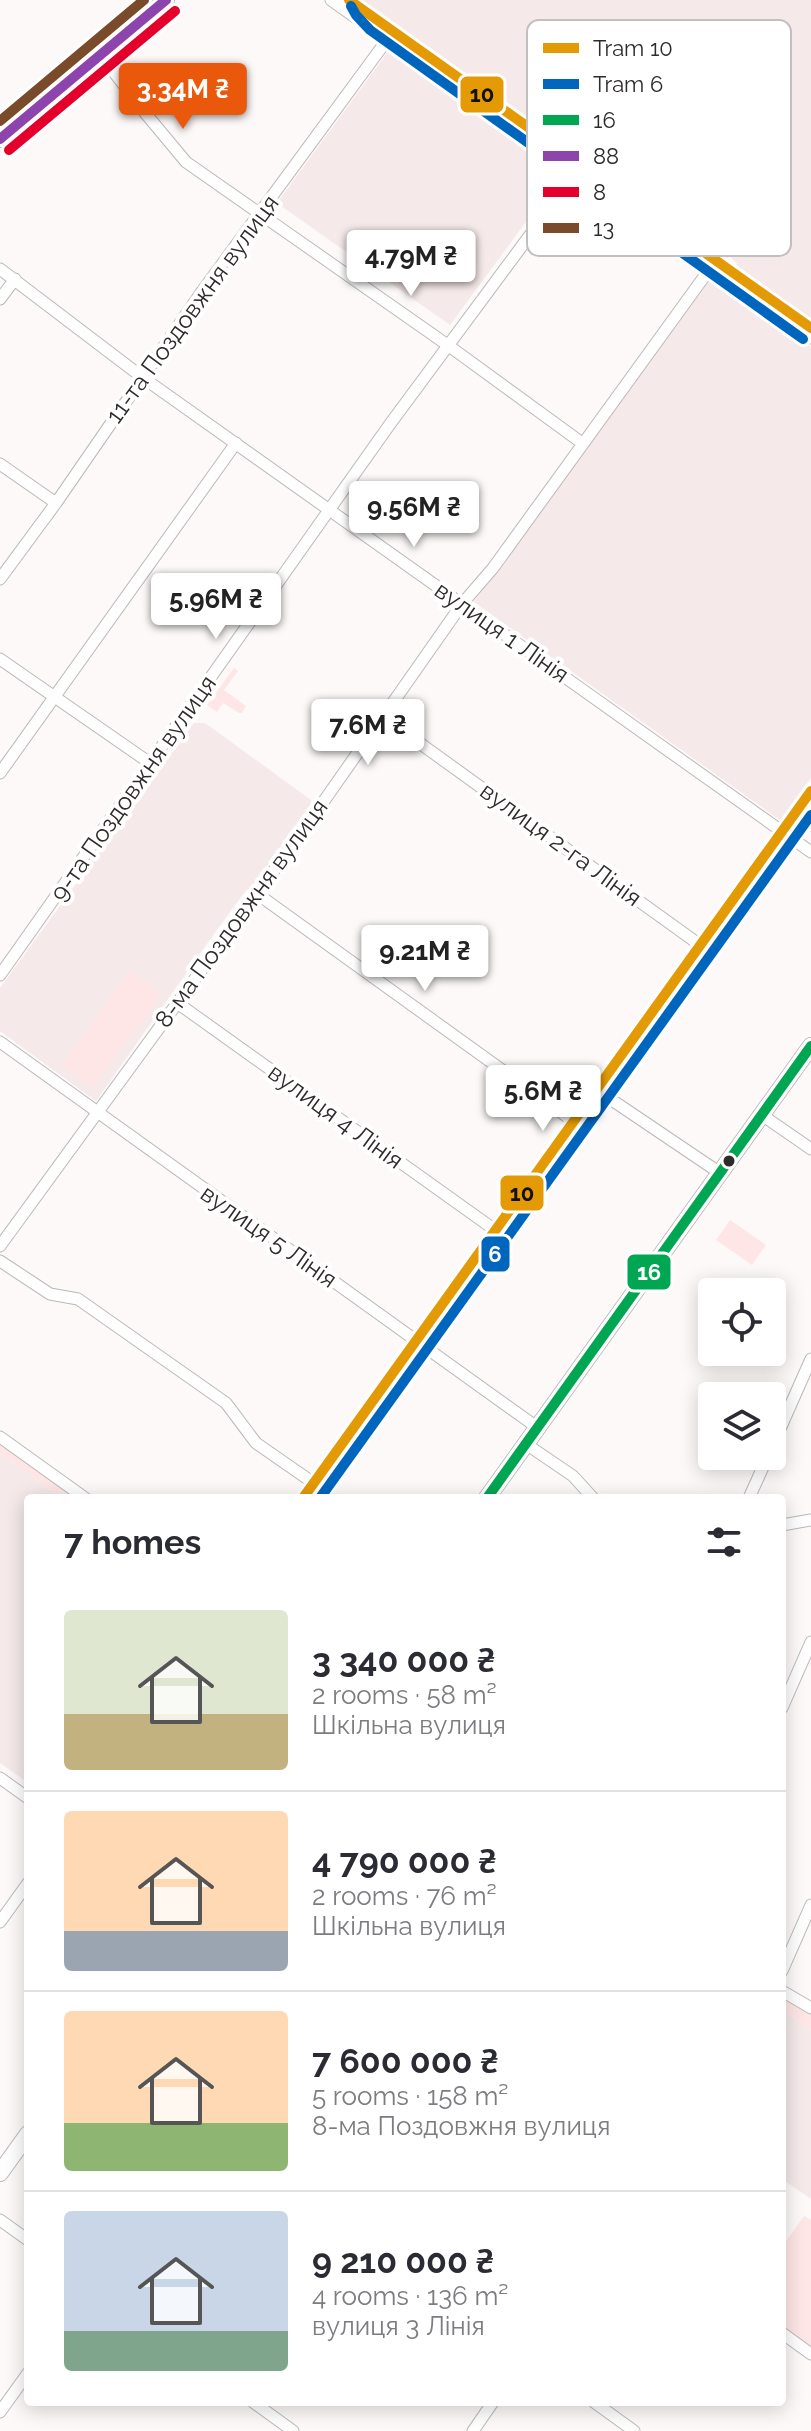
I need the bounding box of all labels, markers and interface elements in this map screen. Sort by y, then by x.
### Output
legend [527,20,791,256]
text: Tram 10 [593,35,673,61]
pin: 3.34M ₴ [109,63,257,131]
text: Tram 6 [593,71,663,97]
text: 3.34M ₴ [137,74,229,104]
line badge: 10 [459,75,505,114]
text: 10 [470,81,494,107]
text: 16 [593,107,616,133]
text: 88 [593,143,619,169]
text: 8 [593,179,606,205]
street label: 11-та Поздовжня вулиця [99,189,285,429]
text: 13 [593,215,614,241]
pin: 4.79M ₴ [337,230,485,298]
text: 4.79M ₴ [365,241,457,271]
pin: 9.56M ₴ [340,481,488,549]
text: 9.56M ₴ [367,492,461,522]
pin: 5.96M ₴ [142,573,290,641]
street label: вулиця 1 Лінія [429,575,575,689]
text: 5.96M ₴ [169,584,263,614]
street label: 9-та Поздовжня вулиця [44,670,222,906]
pin: 7.6M ₴ [303,699,433,767]
text: 7.6M ₴ [329,710,407,740]
street label: вулиця 2-га Лінія [475,776,647,912]
street label: 8-ма Поздовжня вулиця [148,793,334,1033]
pin: 9.21M ₴ [351,925,499,993]
text: 9.21M ₴ [379,936,471,966]
street label: вулиця 4 Лінія [263,1057,409,1175]
pin: 5.6M ₴ [478,1065,608,1133]
text: 5.6M ₴ [504,1076,582,1106]
unlabelled marker [721,1153,737,1169]
line badge: 10 [499,1174,545,1212]
street label: вулиця 5 Лінія [195,1178,343,1294]
text: 10 [510,1180,534,1206]
line badge: 6 [480,1235,511,1273]
text: 6 [488,1241,502,1267]
line badge: 16 [626,1253,672,1291]
text: 16 [637,1259,661,1285]
map controls [698,1278,786,1470]
button: locate [698,1278,786,1366]
button: layers [698,1382,786,1470]
icon: filters [702,1520,746,1564]
text: 7 homes [64,1522,201,1562]
text: 3 340 000 ₴ [312,1640,496,1680]
icon: home [128,1642,224,1738]
text: 2 rooms · 58 m² [312,1680,497,1710]
text: Шкільна вулиця [312,1710,506,1740]
text: 4 790 000 ₴ [312,1841,497,1881]
icon: home [128,1843,224,1939]
text: 2 rooms · 76 m² [312,1881,497,1911]
text: Шкільна вулиця [312,1911,506,1941]
text: 7 600 000 ₴ [312,2041,499,2081]
icon: home [128,2043,224,2139]
text: 5 rooms · 158 m² [312,2081,508,2111]
text: 8-ма Поздовжня вулиця [312,2111,610,2141]
text: 9 210 000 ₴ [312,2241,494,2281]
icon: home [128,2243,224,2339]
text: 4 rooms · 136 m² [312,2281,508,2311]
text: вулиця 3 Лінія [312,2311,485,2341]

